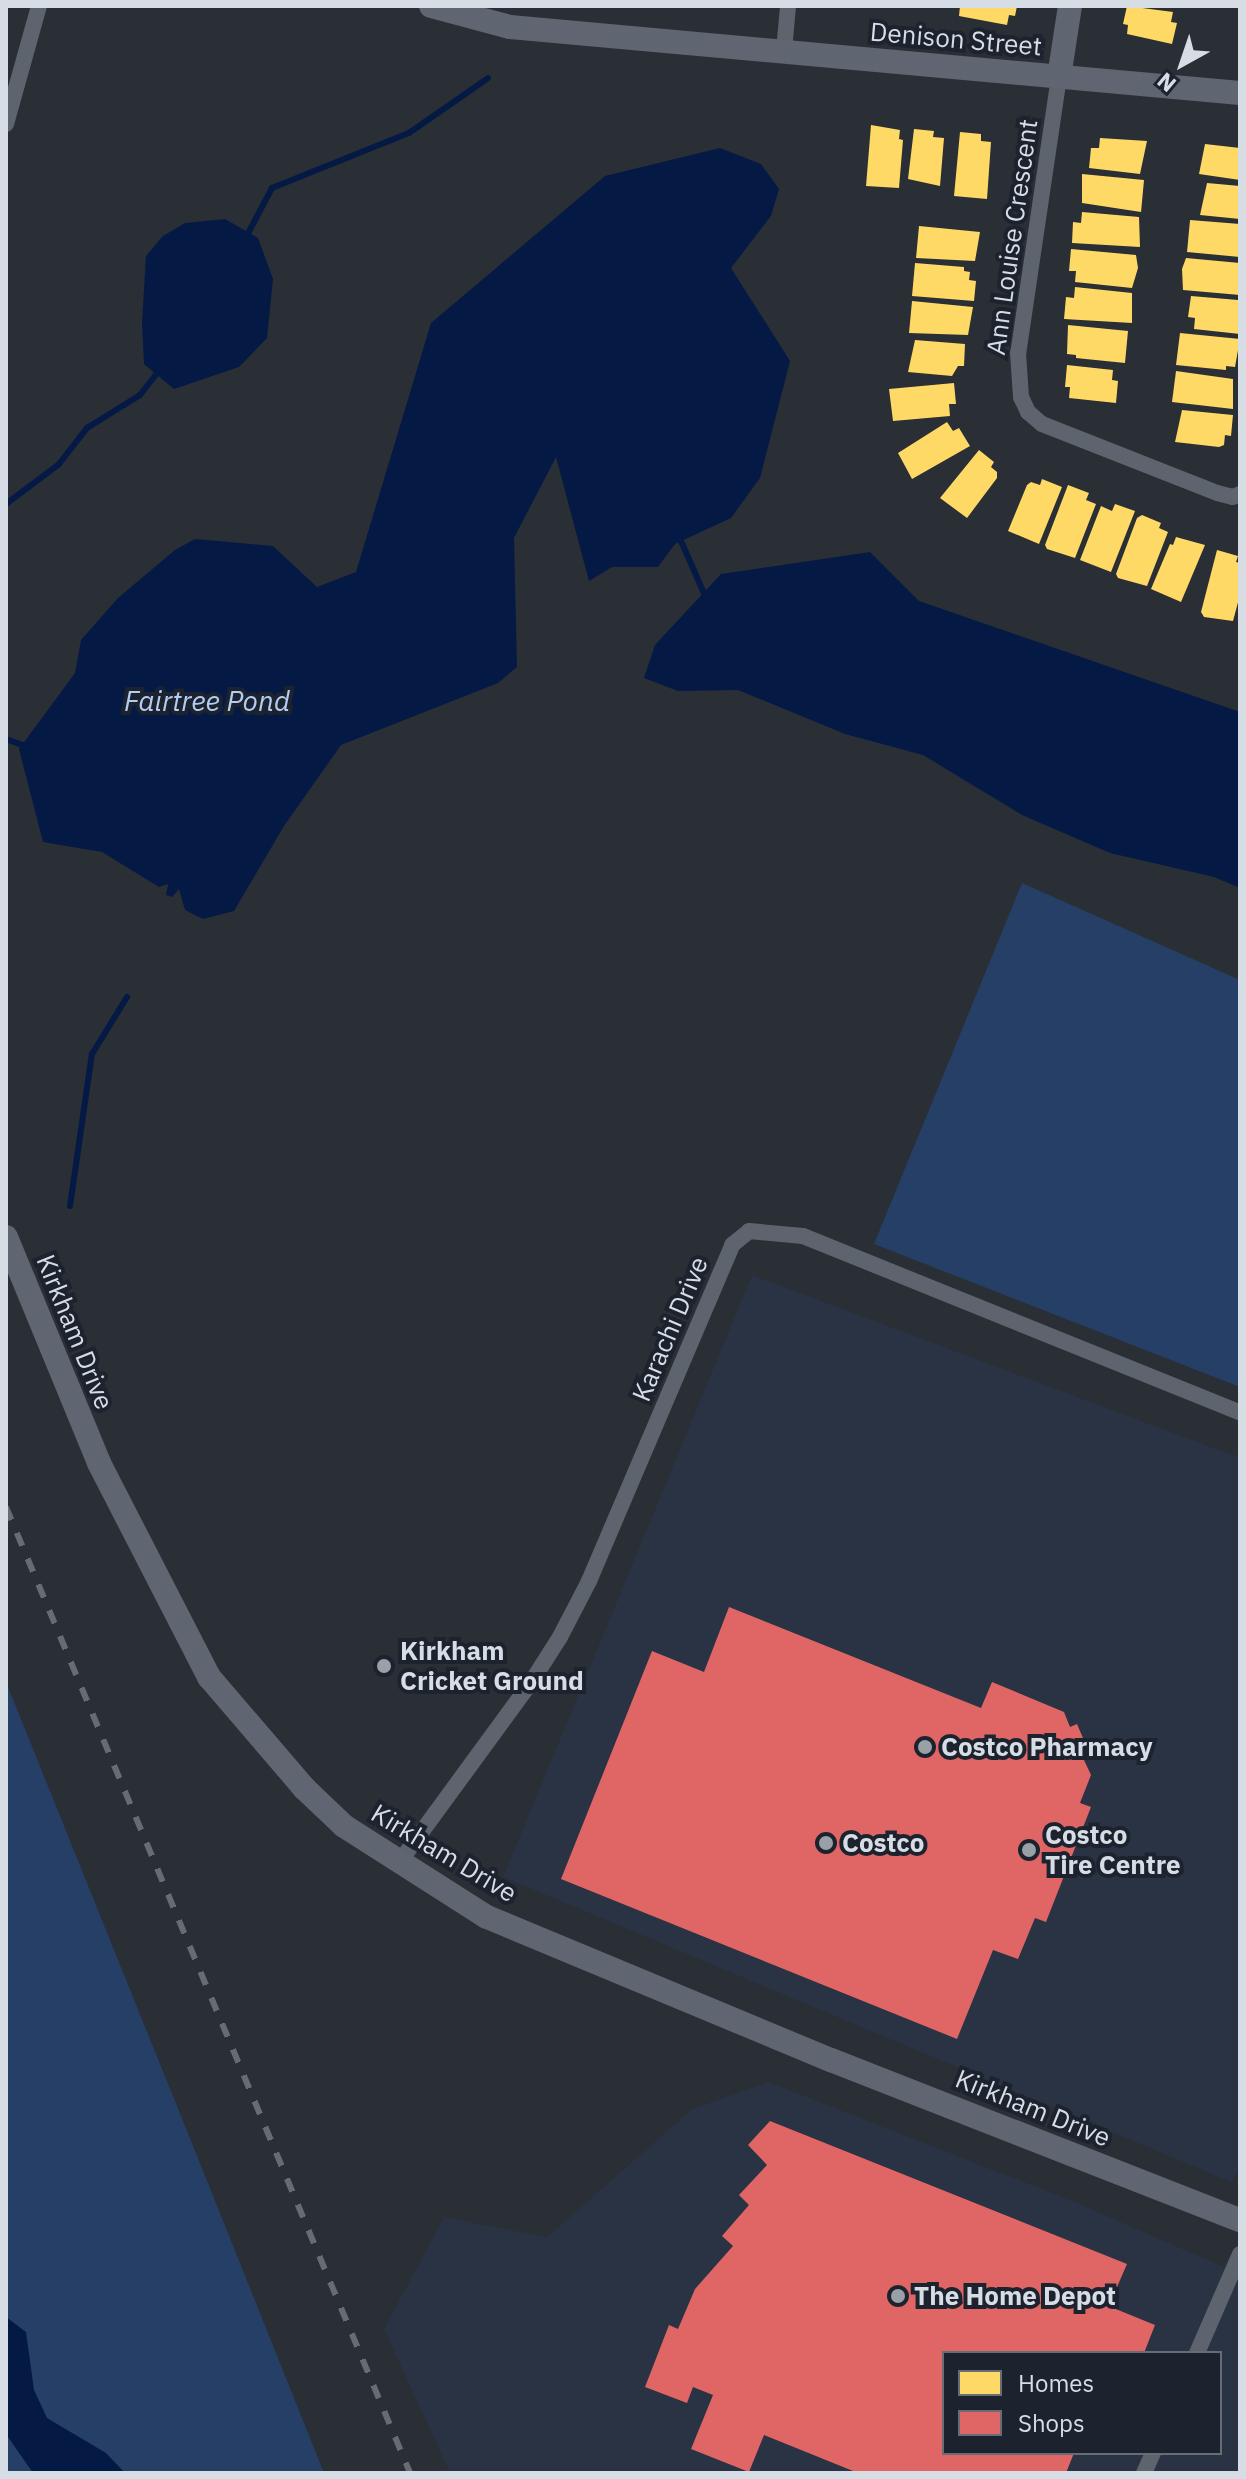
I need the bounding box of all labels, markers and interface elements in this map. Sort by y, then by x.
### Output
street label: Denison Street [869,16,1043,62]
north arrow [1142,24,1222,104]
text: N [1151,67,1182,99]
street label: Ann Louise Crescent [980,117,1044,357]
water label: Fairtree Pond [124,684,290,718]
street label: Kirkham Drive [30,1250,120,1414]
street label: Karachi Drive [626,1252,714,1406]
place label: Kirkham Cricket Ground [400,1635,584,1696]
marker: Kirkham Cricket Ground [375,1657,393,1675]
place label: Costco Pharmacy [941,1731,1153,1763]
marker: Costco Pharmacy [916,1738,934,1756]
street label: Kirkham Drive [366,1797,522,1909]
place label: Costco Tire Centre [1045,1819,1181,1880]
place label: Costco [842,1827,924,1859]
marker: Costco [817,1834,835,1852]
marker: Costco Tire Centre [1020,1841,1038,1859]
street label: Kirkham Drive [951,2063,1115,2153]
place label: The Home Depot [914,2280,1116,2312]
marker: The Home Depot [889,2287,907,2305]
legend [942,2351,1222,2455]
text: Homes [1018,2367,1094,2399]
text: Shops [1018,2407,1085,2439]

